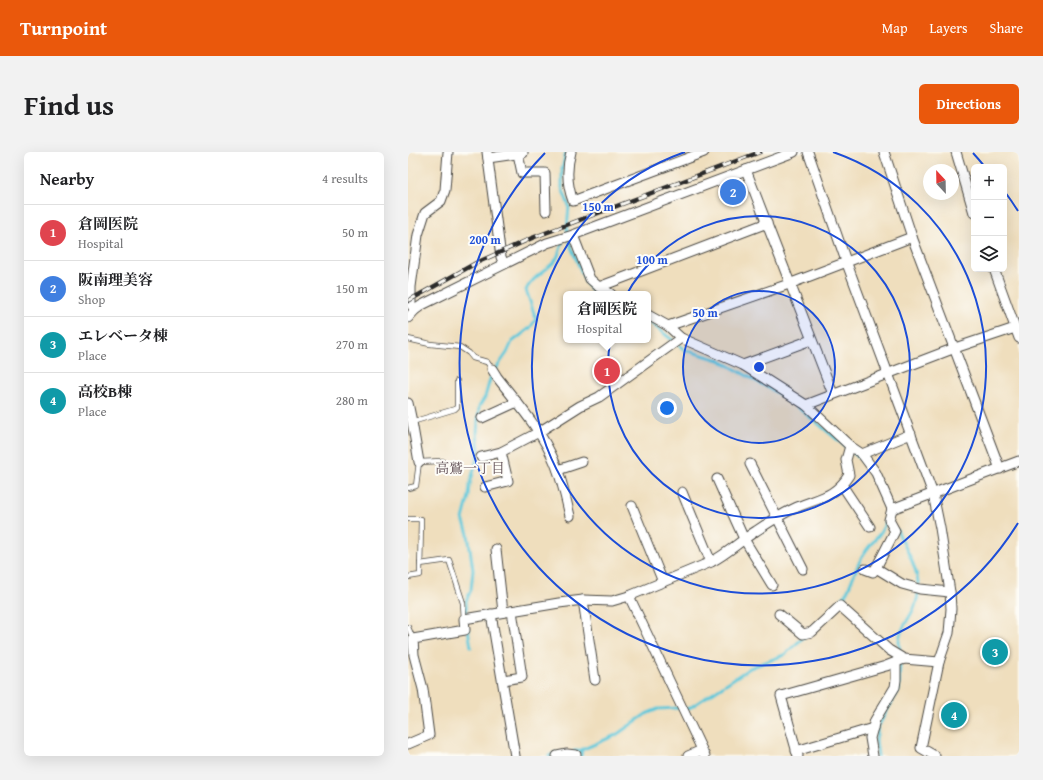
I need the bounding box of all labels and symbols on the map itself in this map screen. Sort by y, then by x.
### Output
north arrow [923,164,959,200]
pin: 2 [720,177,746,207]
text: 150 m [582,198,615,215]
text: 200 m [469,231,502,248]
text: 100 m [636,251,669,268]
text: 50 m [692,304,718,321]
pin: 1 [594,356,620,386]
centre of rings [752,360,766,374]
your location [657,398,677,418]
district label: 高鷲一丁目 [435,458,505,478]
pin: 3 [982,637,1008,667]
pin: 4 [941,700,967,730]

